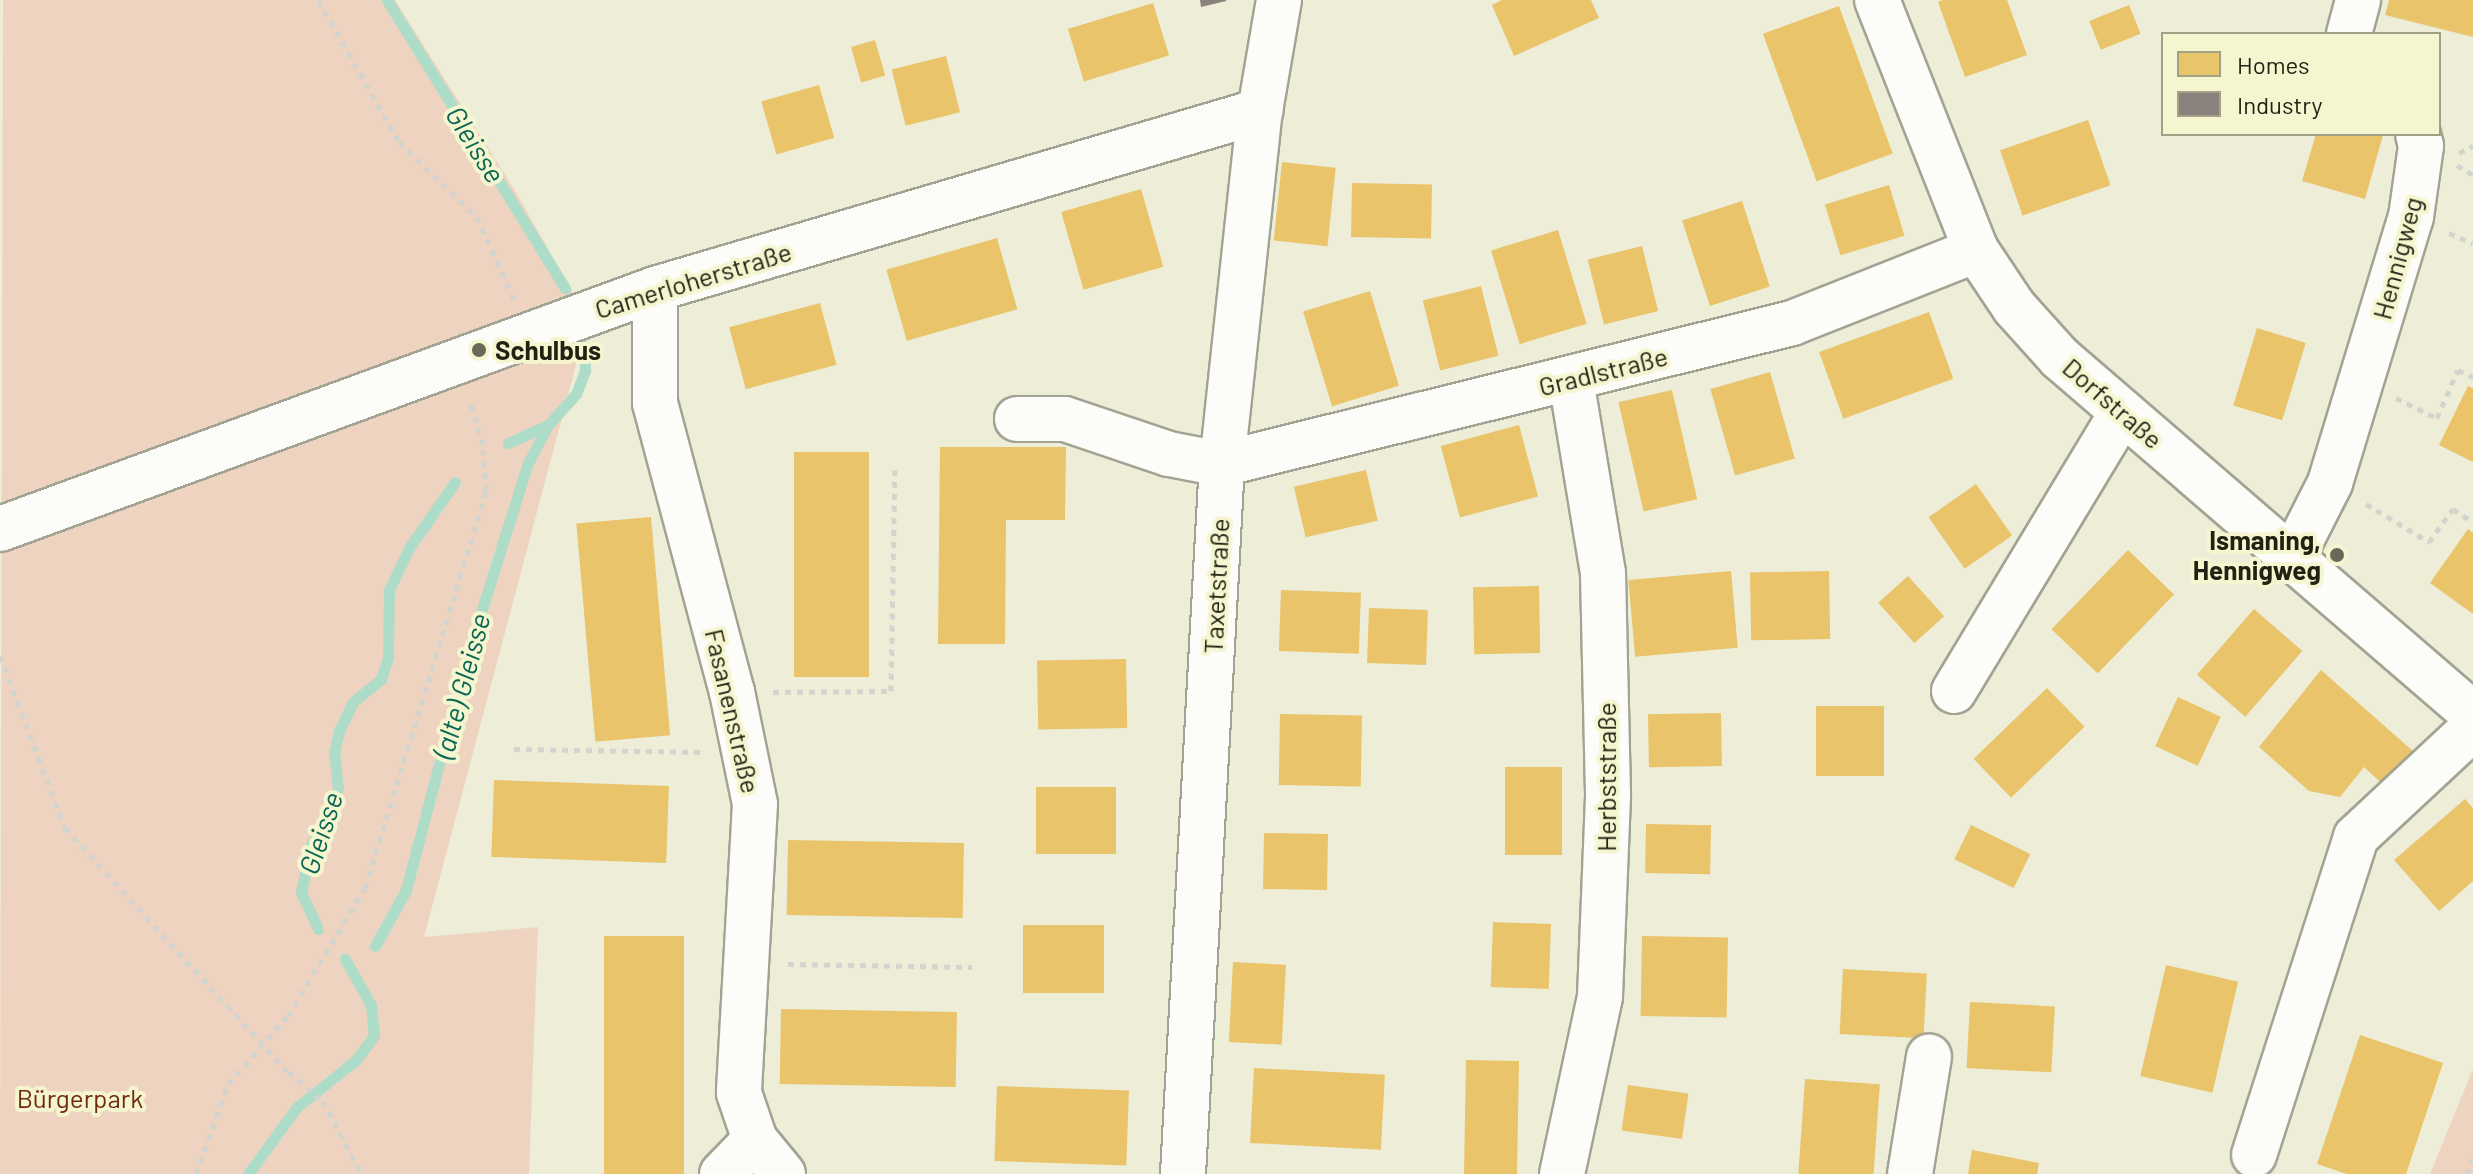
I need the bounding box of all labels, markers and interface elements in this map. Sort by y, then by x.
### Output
legend [2161,32,2441,136]
text: Homes [2237,50,2310,79]
text: Industry [2237,90,2323,119]
water label: Gleisse [439,99,513,189]
street label: Hennigweg [2366,193,2428,323]
street label: Camerloherstraße [591,235,795,325]
place label: Schulbus [495,334,601,366]
street label: Gradlstraße [1535,340,1671,402]
marker: Schulbus [470,341,488,359]
street label: Dorfstraße [2057,351,2169,455]
street label: Taxetstraße [1197,517,1235,655]
place label: Ismaning, Hennigweg [2193,524,2321,586]
marker: Ismaning, Hennigweg [2328,546,2346,564]
water label: (alte) Gleisse [425,610,497,762]
street label: Fasanenstraße [699,626,767,796]
street label: Herbststraße [1590,702,1622,852]
water label: Gleisse [291,788,349,878]
park label: Bürgerpark [17,1082,143,1114]

